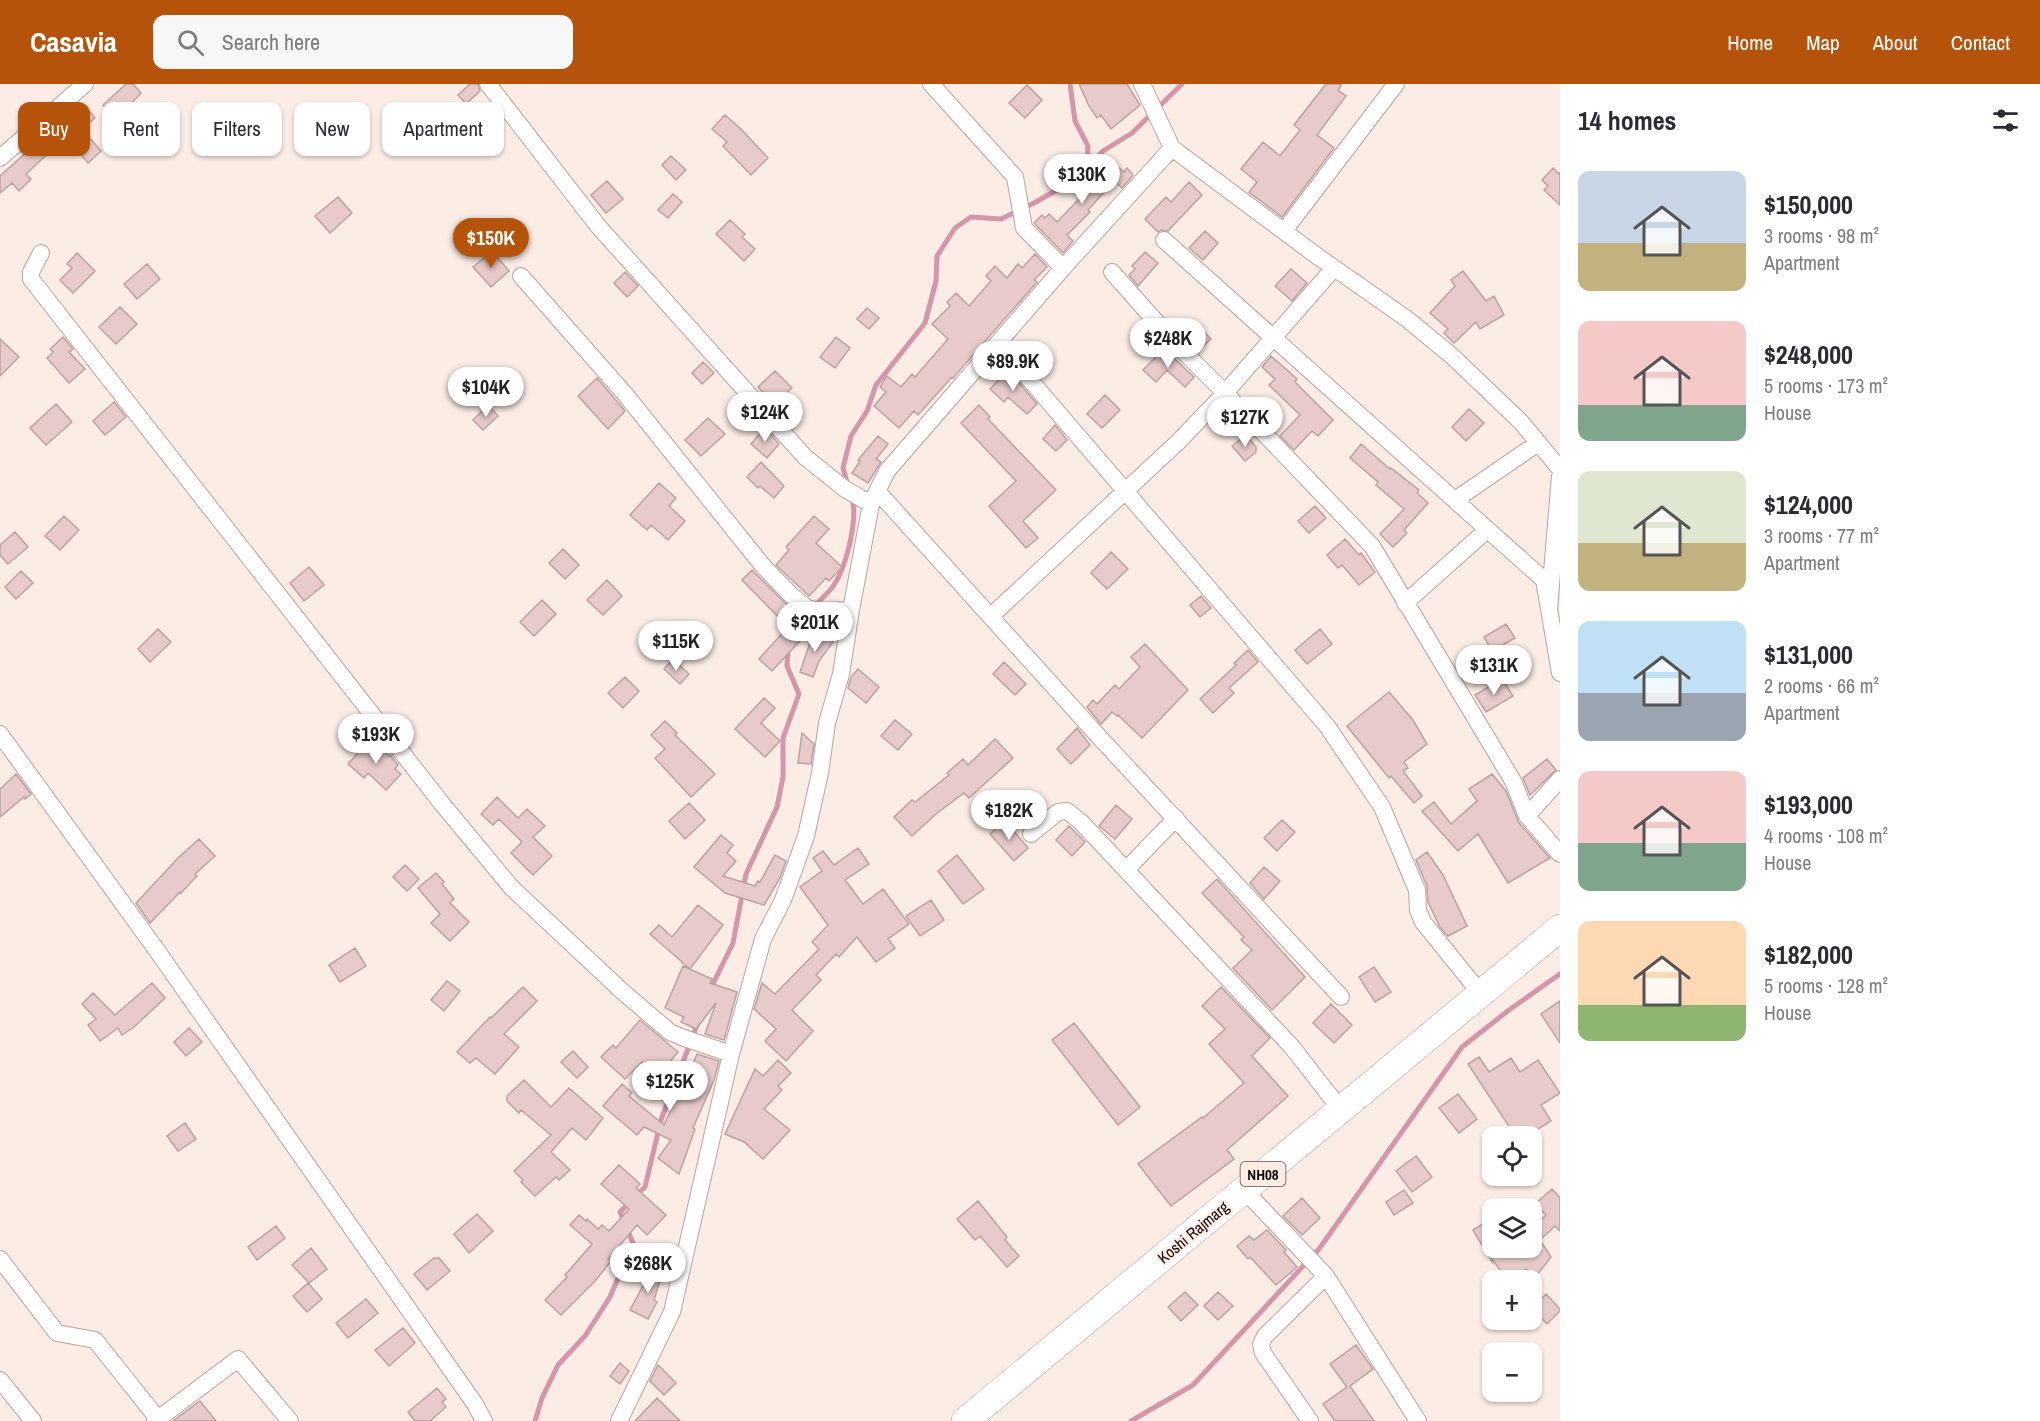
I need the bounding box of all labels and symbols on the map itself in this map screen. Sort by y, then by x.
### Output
pin: $130K [1040,154,1124,205]
pin: $150K [449,218,533,269]
pin: $248K [1126,318,1210,369]
pin: $89.9K [964,341,1062,392]
pin: $104K [444,367,528,418]
pin: $124K [723,392,807,443]
pin: $127K [1203,397,1287,448]
pin: $201K [773,602,857,653]
pin: $115K [634,621,718,672]
pin: $131K [1452,645,1536,696]
pin: $193K [334,714,418,765]
pin: $182K [967,790,1051,841]
pin: $125K [628,1061,712,1112]
road number: NH08 [1240,1162,1286,1186]
street label: Koshi Rajmarg [1153,1195,1234,1268]
pin: $268K [606,1243,690,1294]

